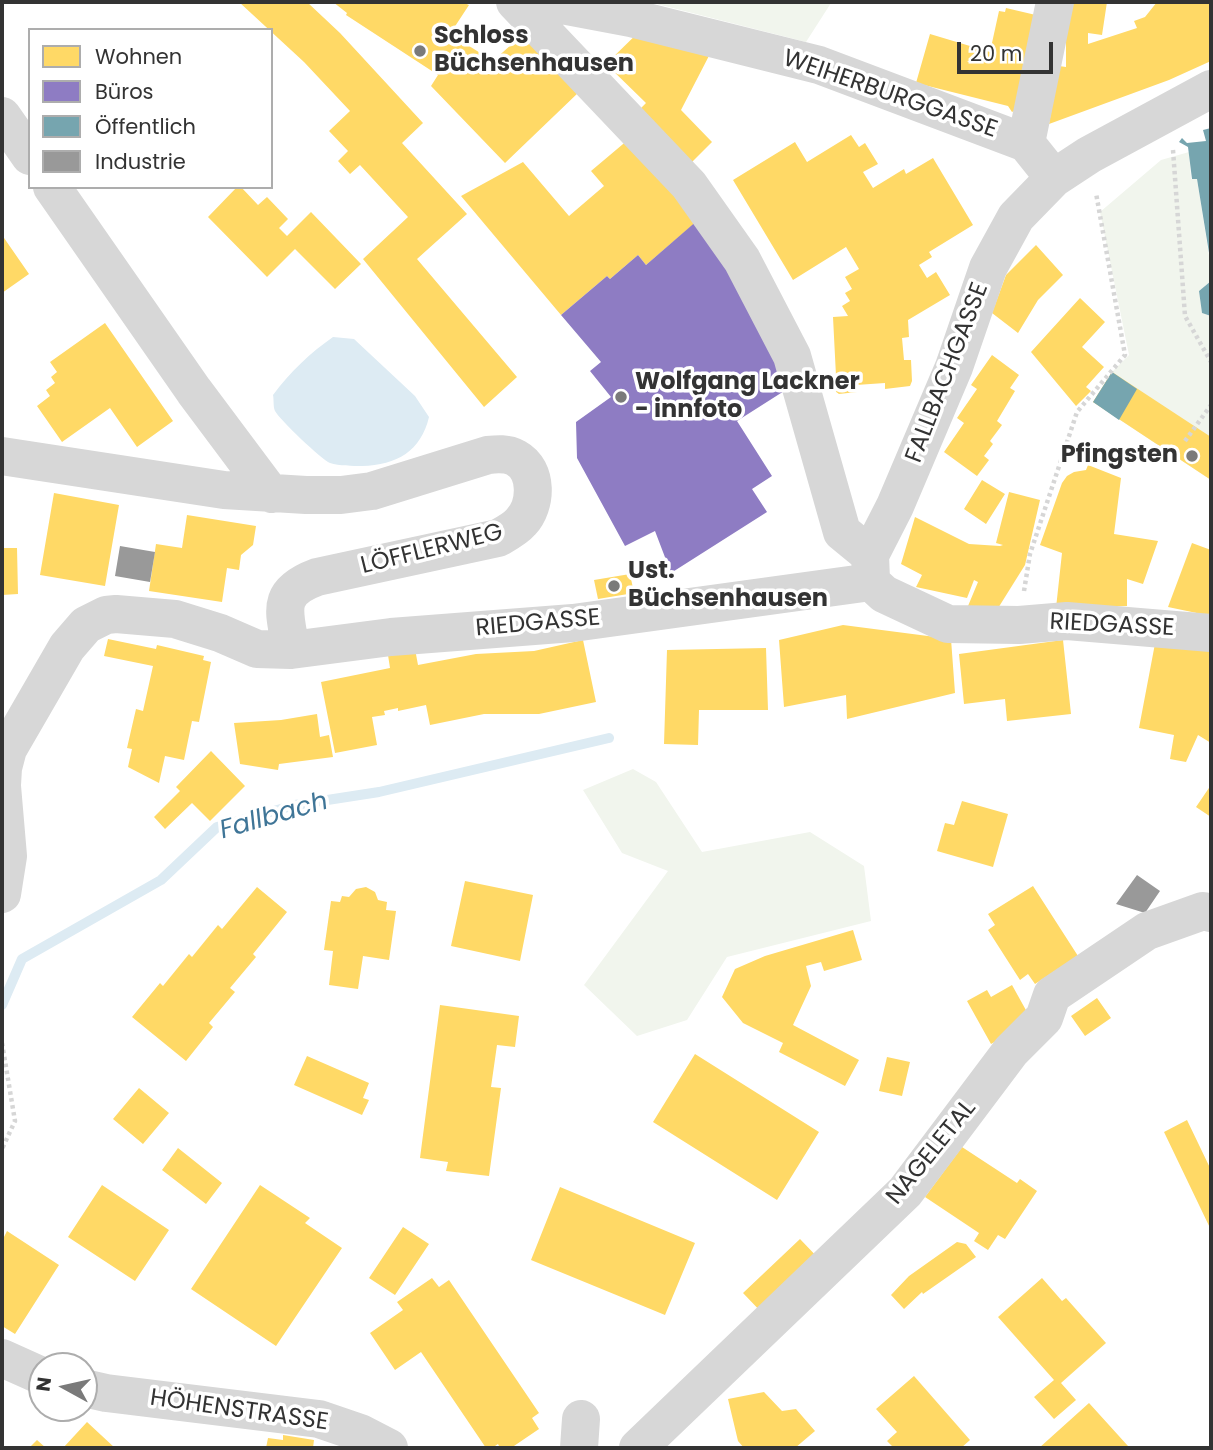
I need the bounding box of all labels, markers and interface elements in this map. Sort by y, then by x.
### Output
place label: Schloss Büchsenhausen [434,23,634,79]
legend [28,28,273,189]
scale bar [961,28,1057,72]
text: 20 m [970,39,1023,68]
text: Wohnen [95,42,182,71]
marker: Schloss Büchsenhausen [412,43,428,59]
street label: WEIHERBURGGASSE [779,45,1001,145]
text: Büros [95,77,154,106]
text: Öffentlich [95,112,196,141]
text: Industrie [95,147,186,176]
street label: FALLBACHGASSE [900,279,996,467]
place label: Wolfgang Lackner - innfoto [635,369,860,425]
marker: Wolfgang Lackner - innfoto [613,389,629,405]
place label: Pfingsten [1061,442,1178,470]
marker: Pfingsten [1184,448,1200,464]
street label: LÖFFLERWEG [358,518,506,582]
place label: Ust. Büchsenhausen [628,558,828,614]
marker: Ust. Büchsenhausen [606,578,622,594]
street label: RIEDGASSE [474,604,602,644]
street label: RIEDGASSE [1049,608,1175,644]
water label: Fallbach [216,787,332,847]
street label: NAGELETAL [881,1095,983,1211]
north arrow [28,1352,98,1422]
text: N [29,1375,58,1393]
street label: HÖHENSTRASSE [148,1384,330,1438]

